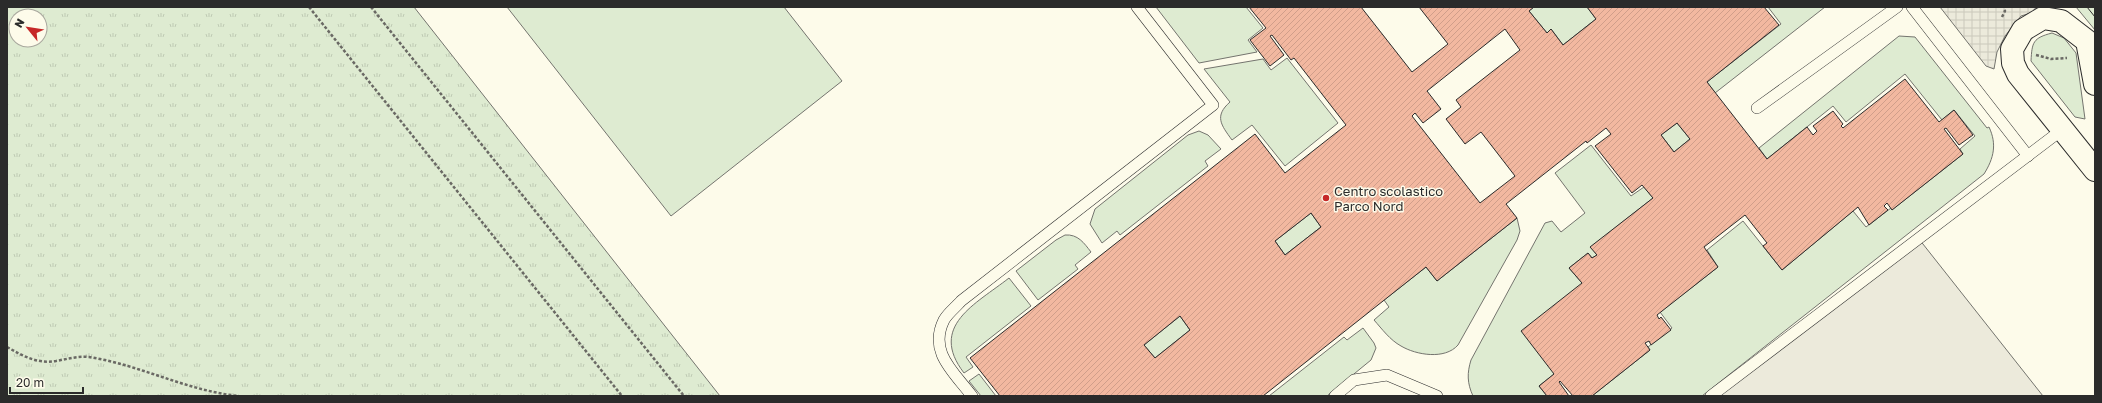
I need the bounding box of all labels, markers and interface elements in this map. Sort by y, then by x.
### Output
north arrow [8,8,48,48]
text: N [11,16,27,30]
place label: Centro scolastico Parco Nord [1334,183,1443,214]
marker: Centro scolastico Parco Nord [1321,193,1331,203]
scale bar [10,369,83,395]
text: 20 m [16,375,44,390]

